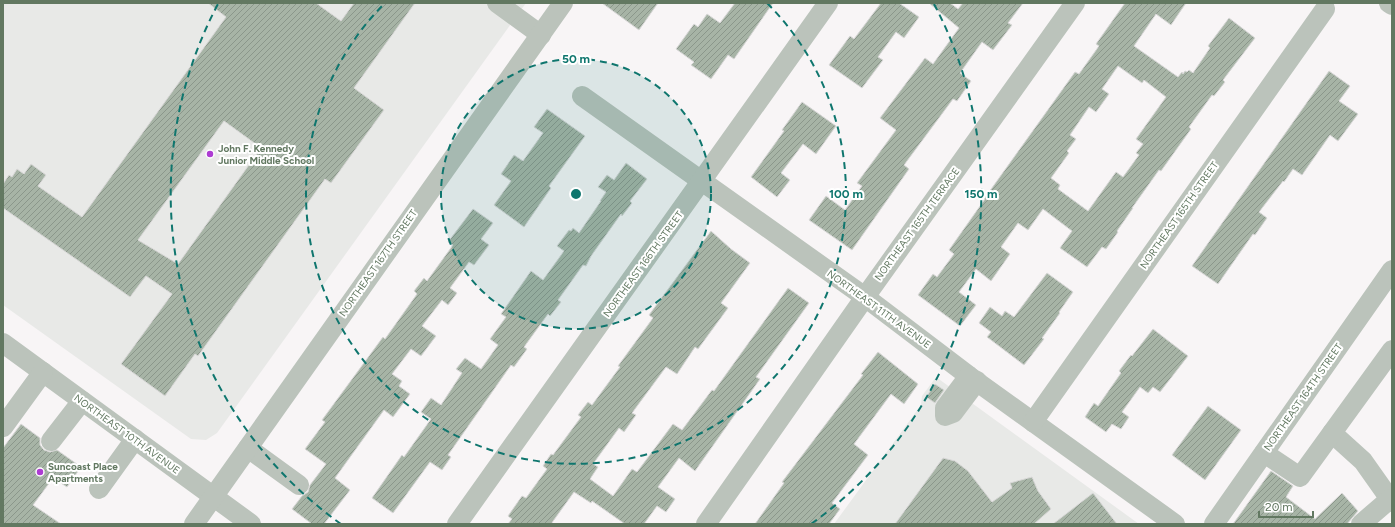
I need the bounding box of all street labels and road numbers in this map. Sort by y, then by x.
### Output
street label: NORTHEAST 165TH STREET [1137,158,1221,271]
street label: NORTHEAST 165TH TERRACE [872,165,962,283]
street label: NORTHEAST 167TH STREET [336,207,420,319]
street label: NORTHEAST 166TH STREET [600,208,686,320]
street label: NORTHEAST 11TH AVENUE [825,267,934,351]
street label: NORTHEAST 164TH STREET [1261,340,1345,453]
street label: NORTHEAST 10TH AVENUE [72,391,182,477]

